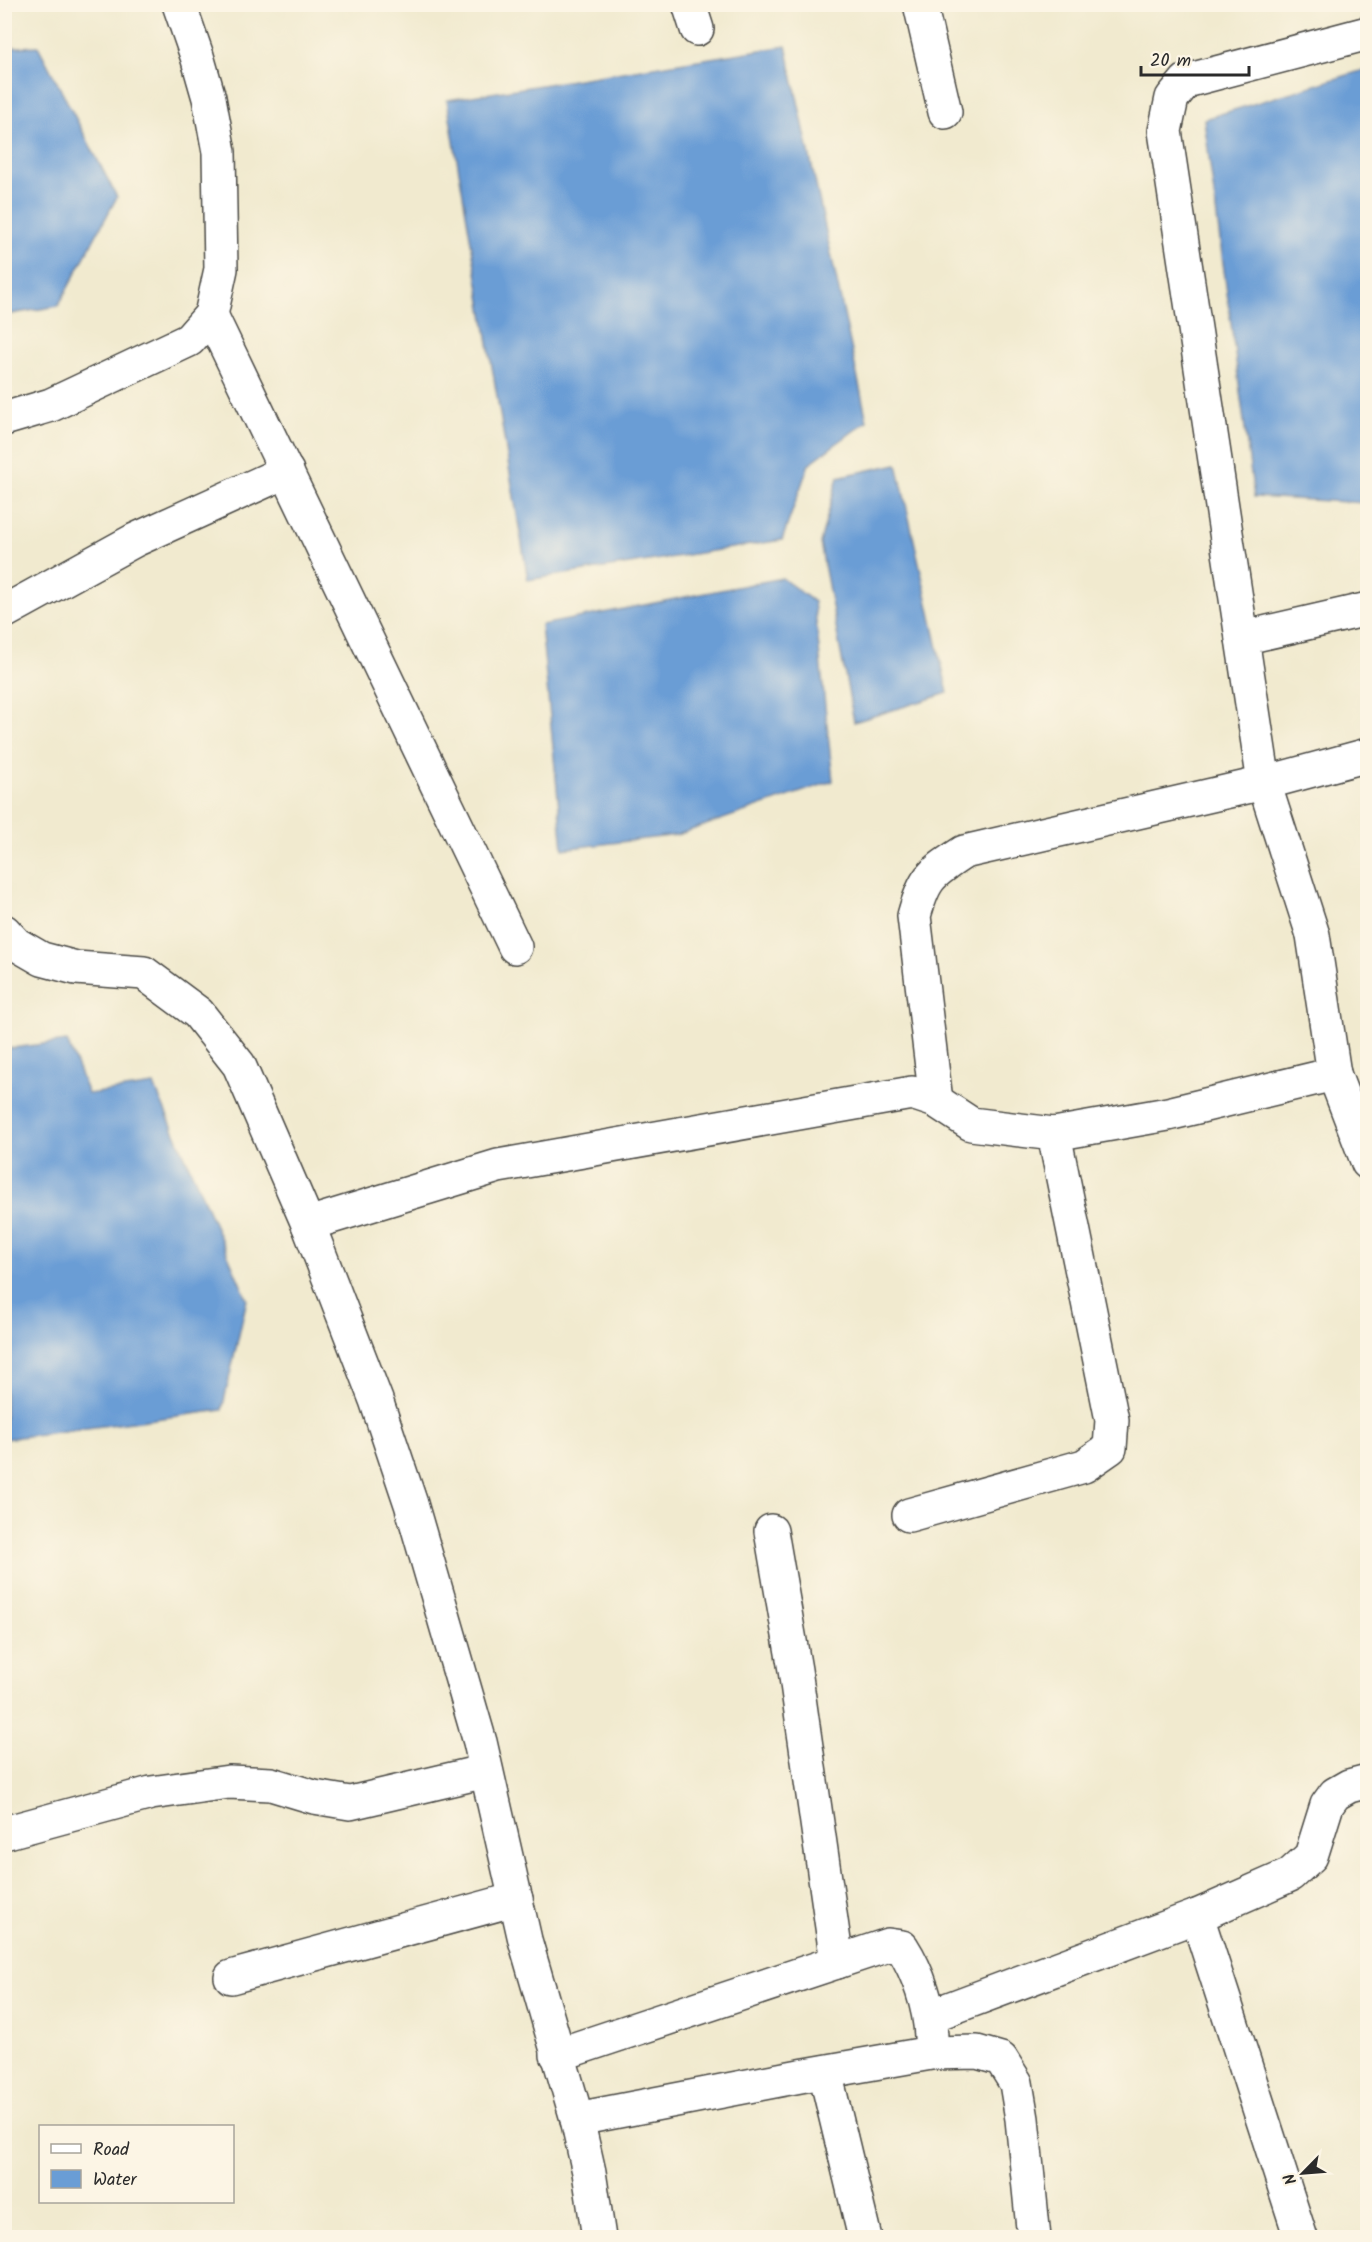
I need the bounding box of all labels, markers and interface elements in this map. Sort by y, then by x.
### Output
scale bar [1141,39,1249,77]
text: 20 m [1150,47,1191,76]
legend [39,2125,234,2203]
text: Road [93,2136,130,2165]
north arrow [1273,2143,1333,2203]
text: Water [93,2166,138,2195]
text: N [1277,2169,1304,2189]

